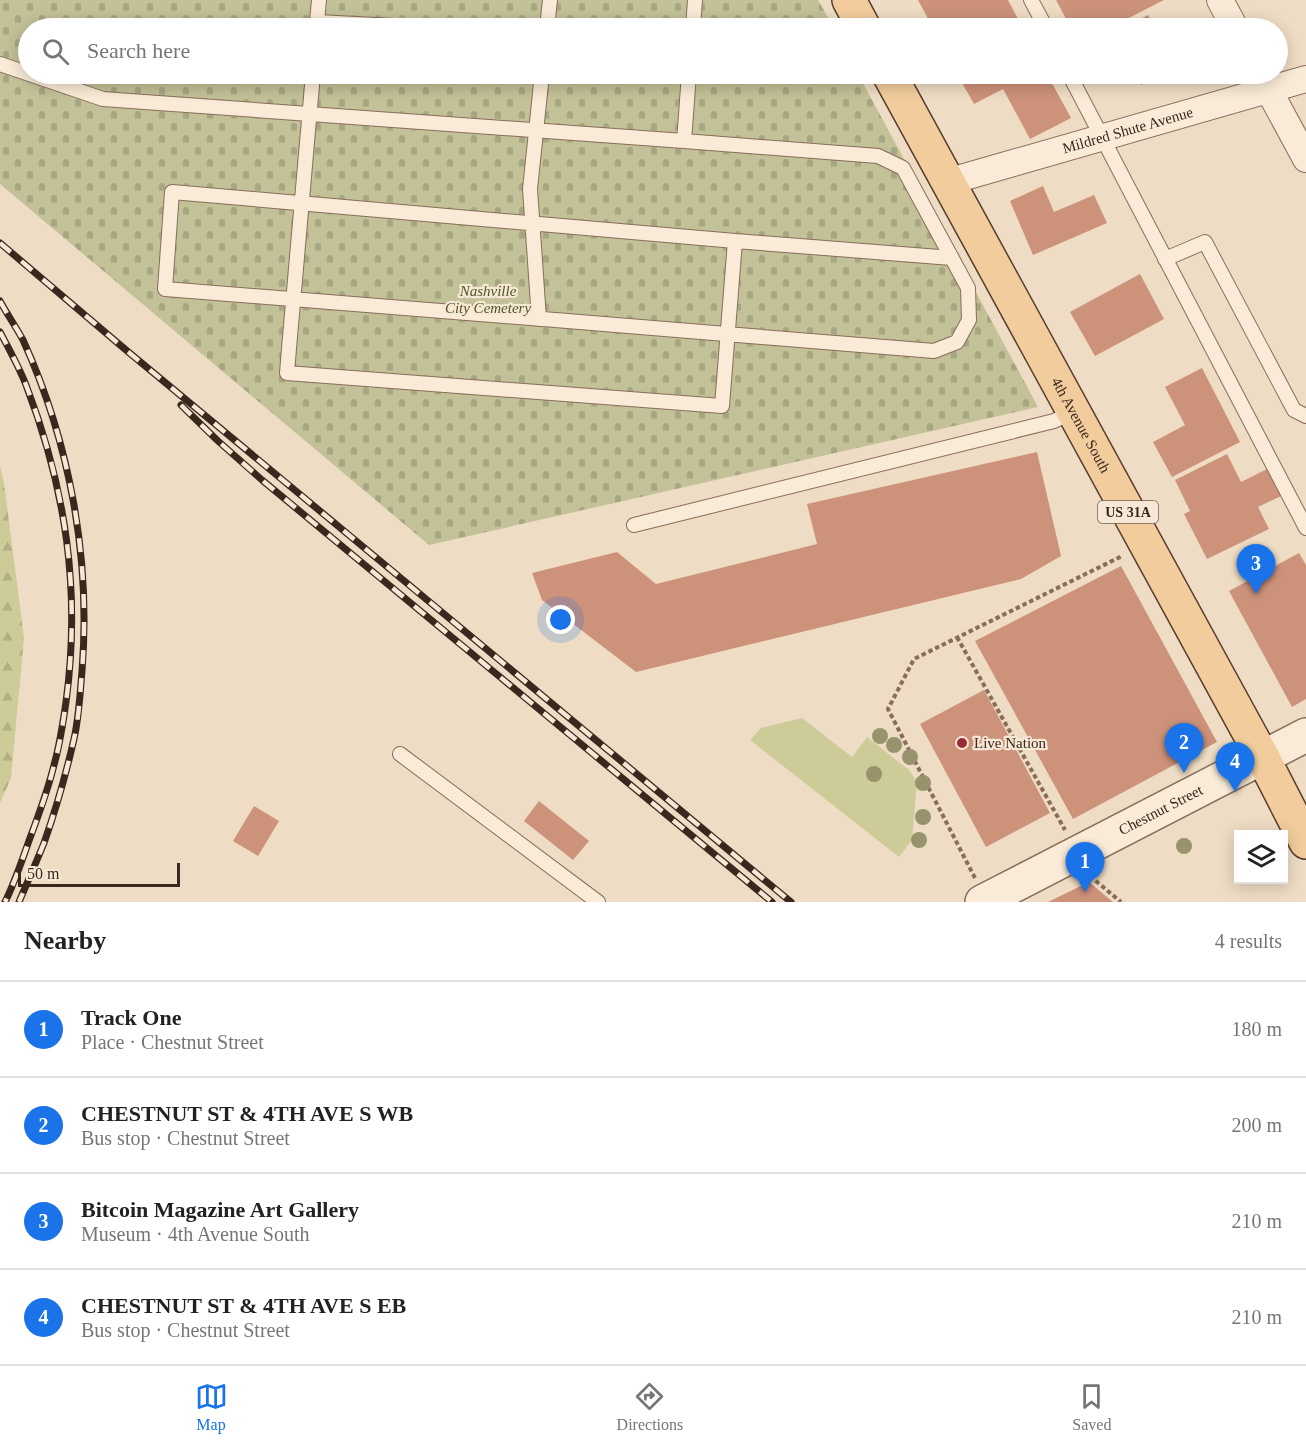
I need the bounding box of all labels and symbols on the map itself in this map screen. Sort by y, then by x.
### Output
street label: Mildred Shute Avenue [1061,104,1195,156]
park label: Nashville City Cemetery [445,283,531,316]
street label: 4th Avenue South [1048,374,1114,476]
road number: US 31A [1098,501,1158,523]
pin: 3 [1236,544,1276,594]
your location [546,605,575,634]
pin: 2 [1164,724,1204,773]
place label: Live Nation [974,735,1047,751]
marker: Live Nation [955,736,969,750]
pin: 4 [1216,742,1254,792]
street label: Chestnut Street [1116,781,1206,838]
pin: 1 [1066,842,1104,892]
scale bar [18,860,180,888]

